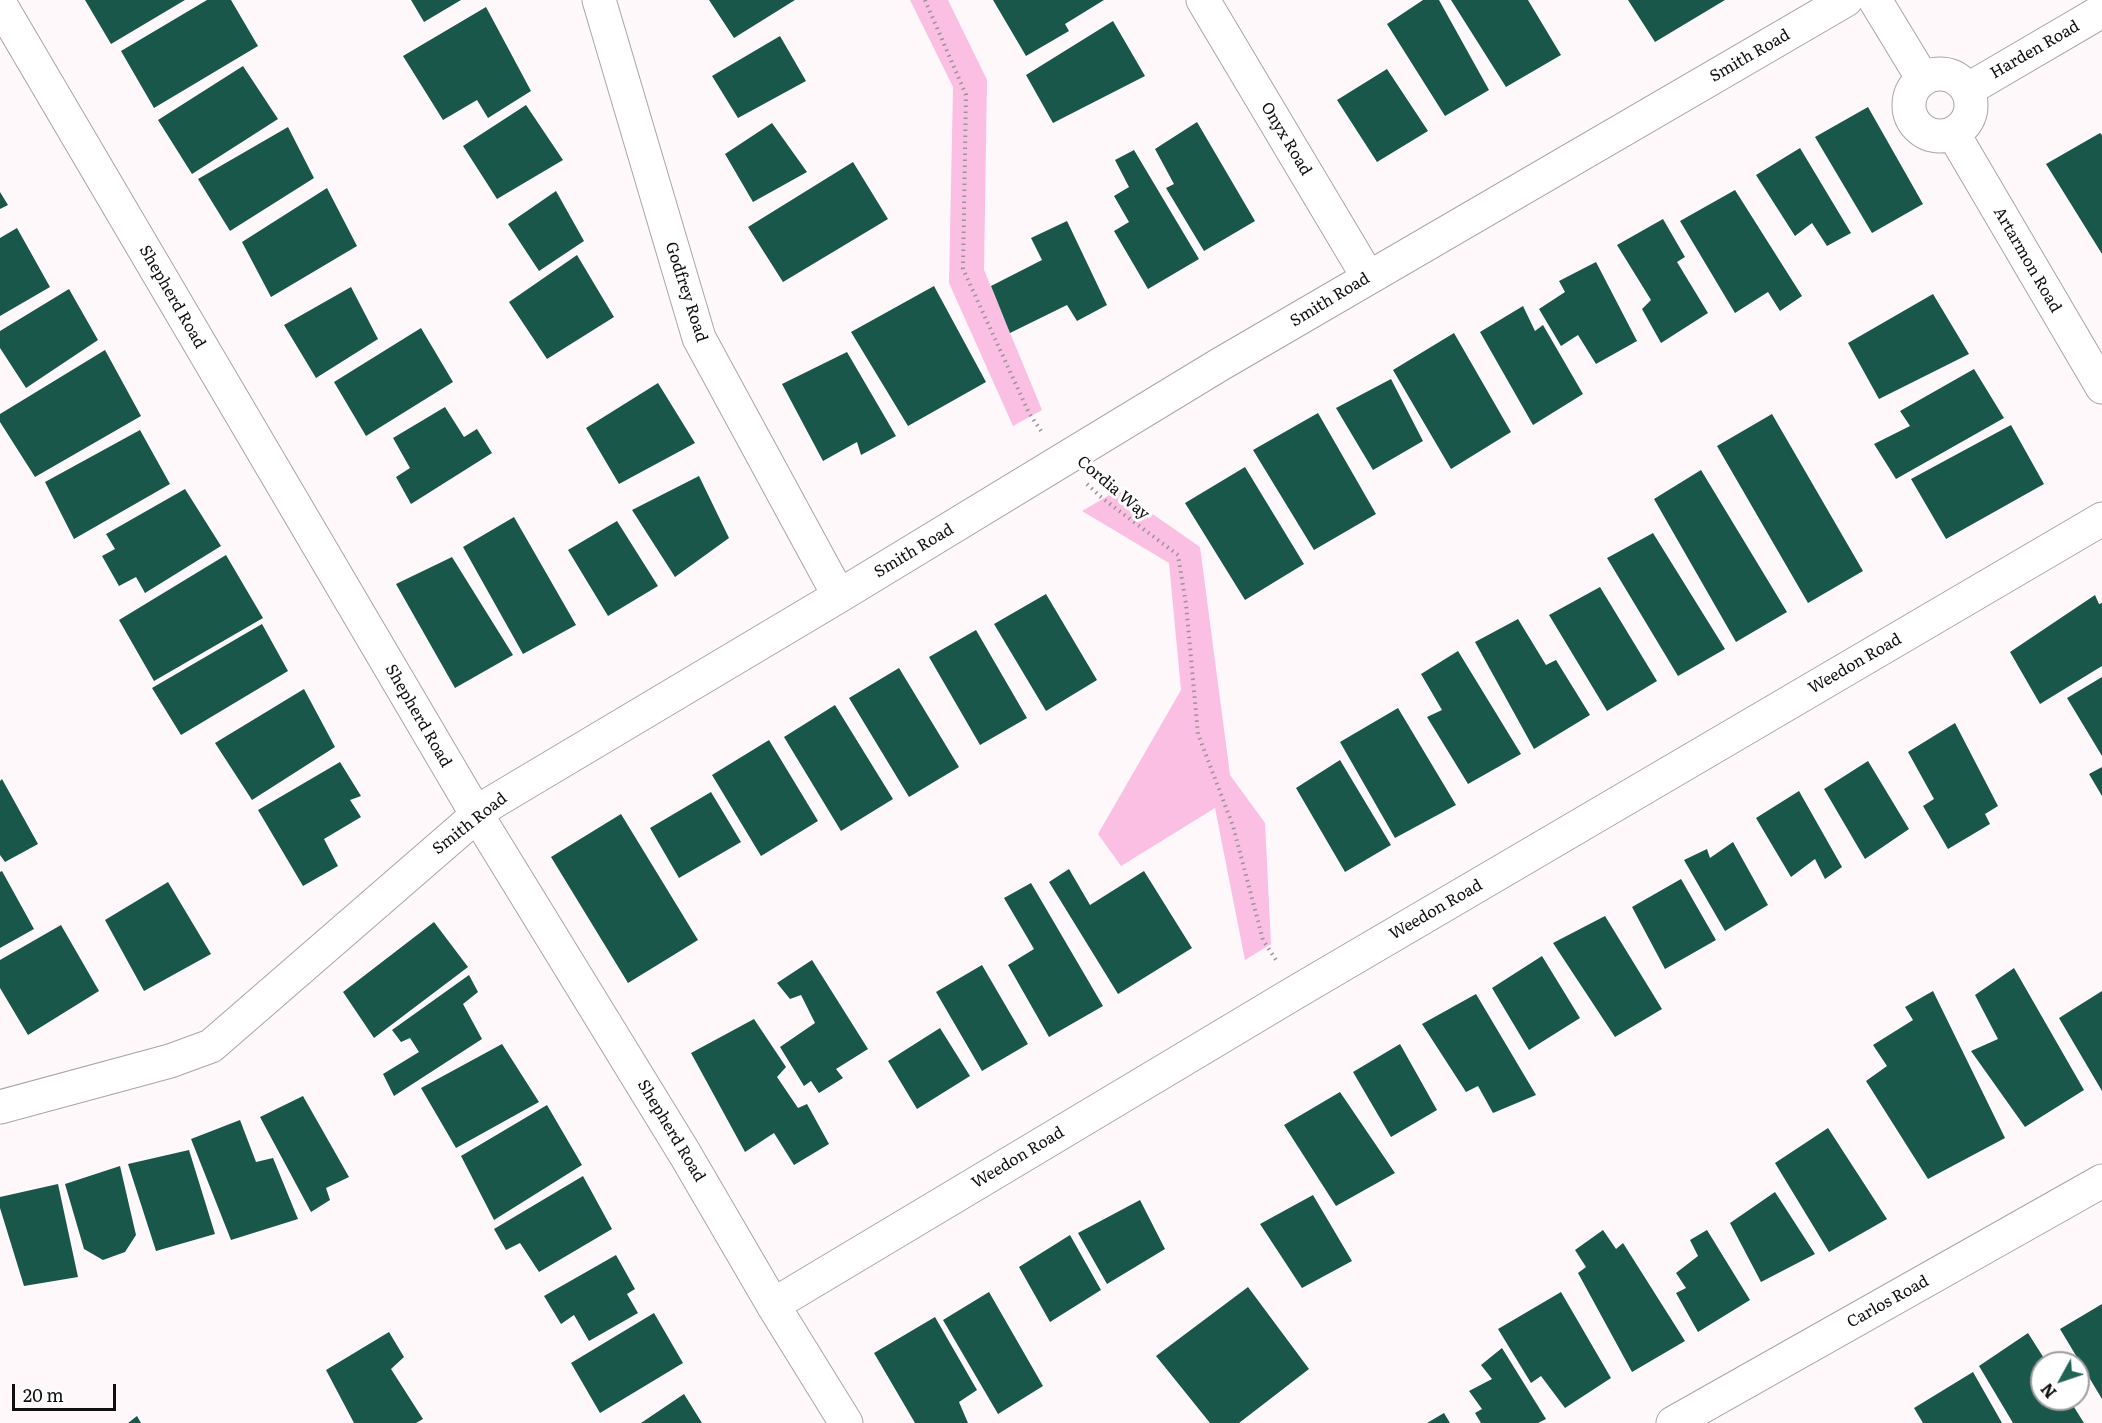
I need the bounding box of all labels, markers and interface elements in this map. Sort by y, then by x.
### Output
street label: Harden Road [1987,17,2083,83]
street label: Smith Road [1707,25,1793,87]
street label: Onyx Road [1257,99,1315,179]
street label: Artarmon Road [1989,204,2065,316]
street label: Godfrey Road [661,240,711,344]
street label: Shepherd Road [135,242,209,352]
street label: Smith Road [1287,269,1373,331]
street label: Cordia Way [1073,452,1153,524]
street label: Smith Road [871,520,957,582]
street label: Weedon Road [1805,630,1905,698]
street label: Shepherd Road [381,661,455,771]
street label: Smith Road [429,789,511,859]
street label: Weedon Road [1386,876,1486,944]
street label: Shepherd Road [633,1076,709,1186]
street label: Weedon Road [968,1123,1068,1193]
street label: Carlos Road [1844,1272,1932,1332]
north arrow [2030,1351,2090,1411]
scale bar [15,1372,118,1410]
text: N [2034,1378,2061,1404]
text: 20 m [23,1381,64,1408]

